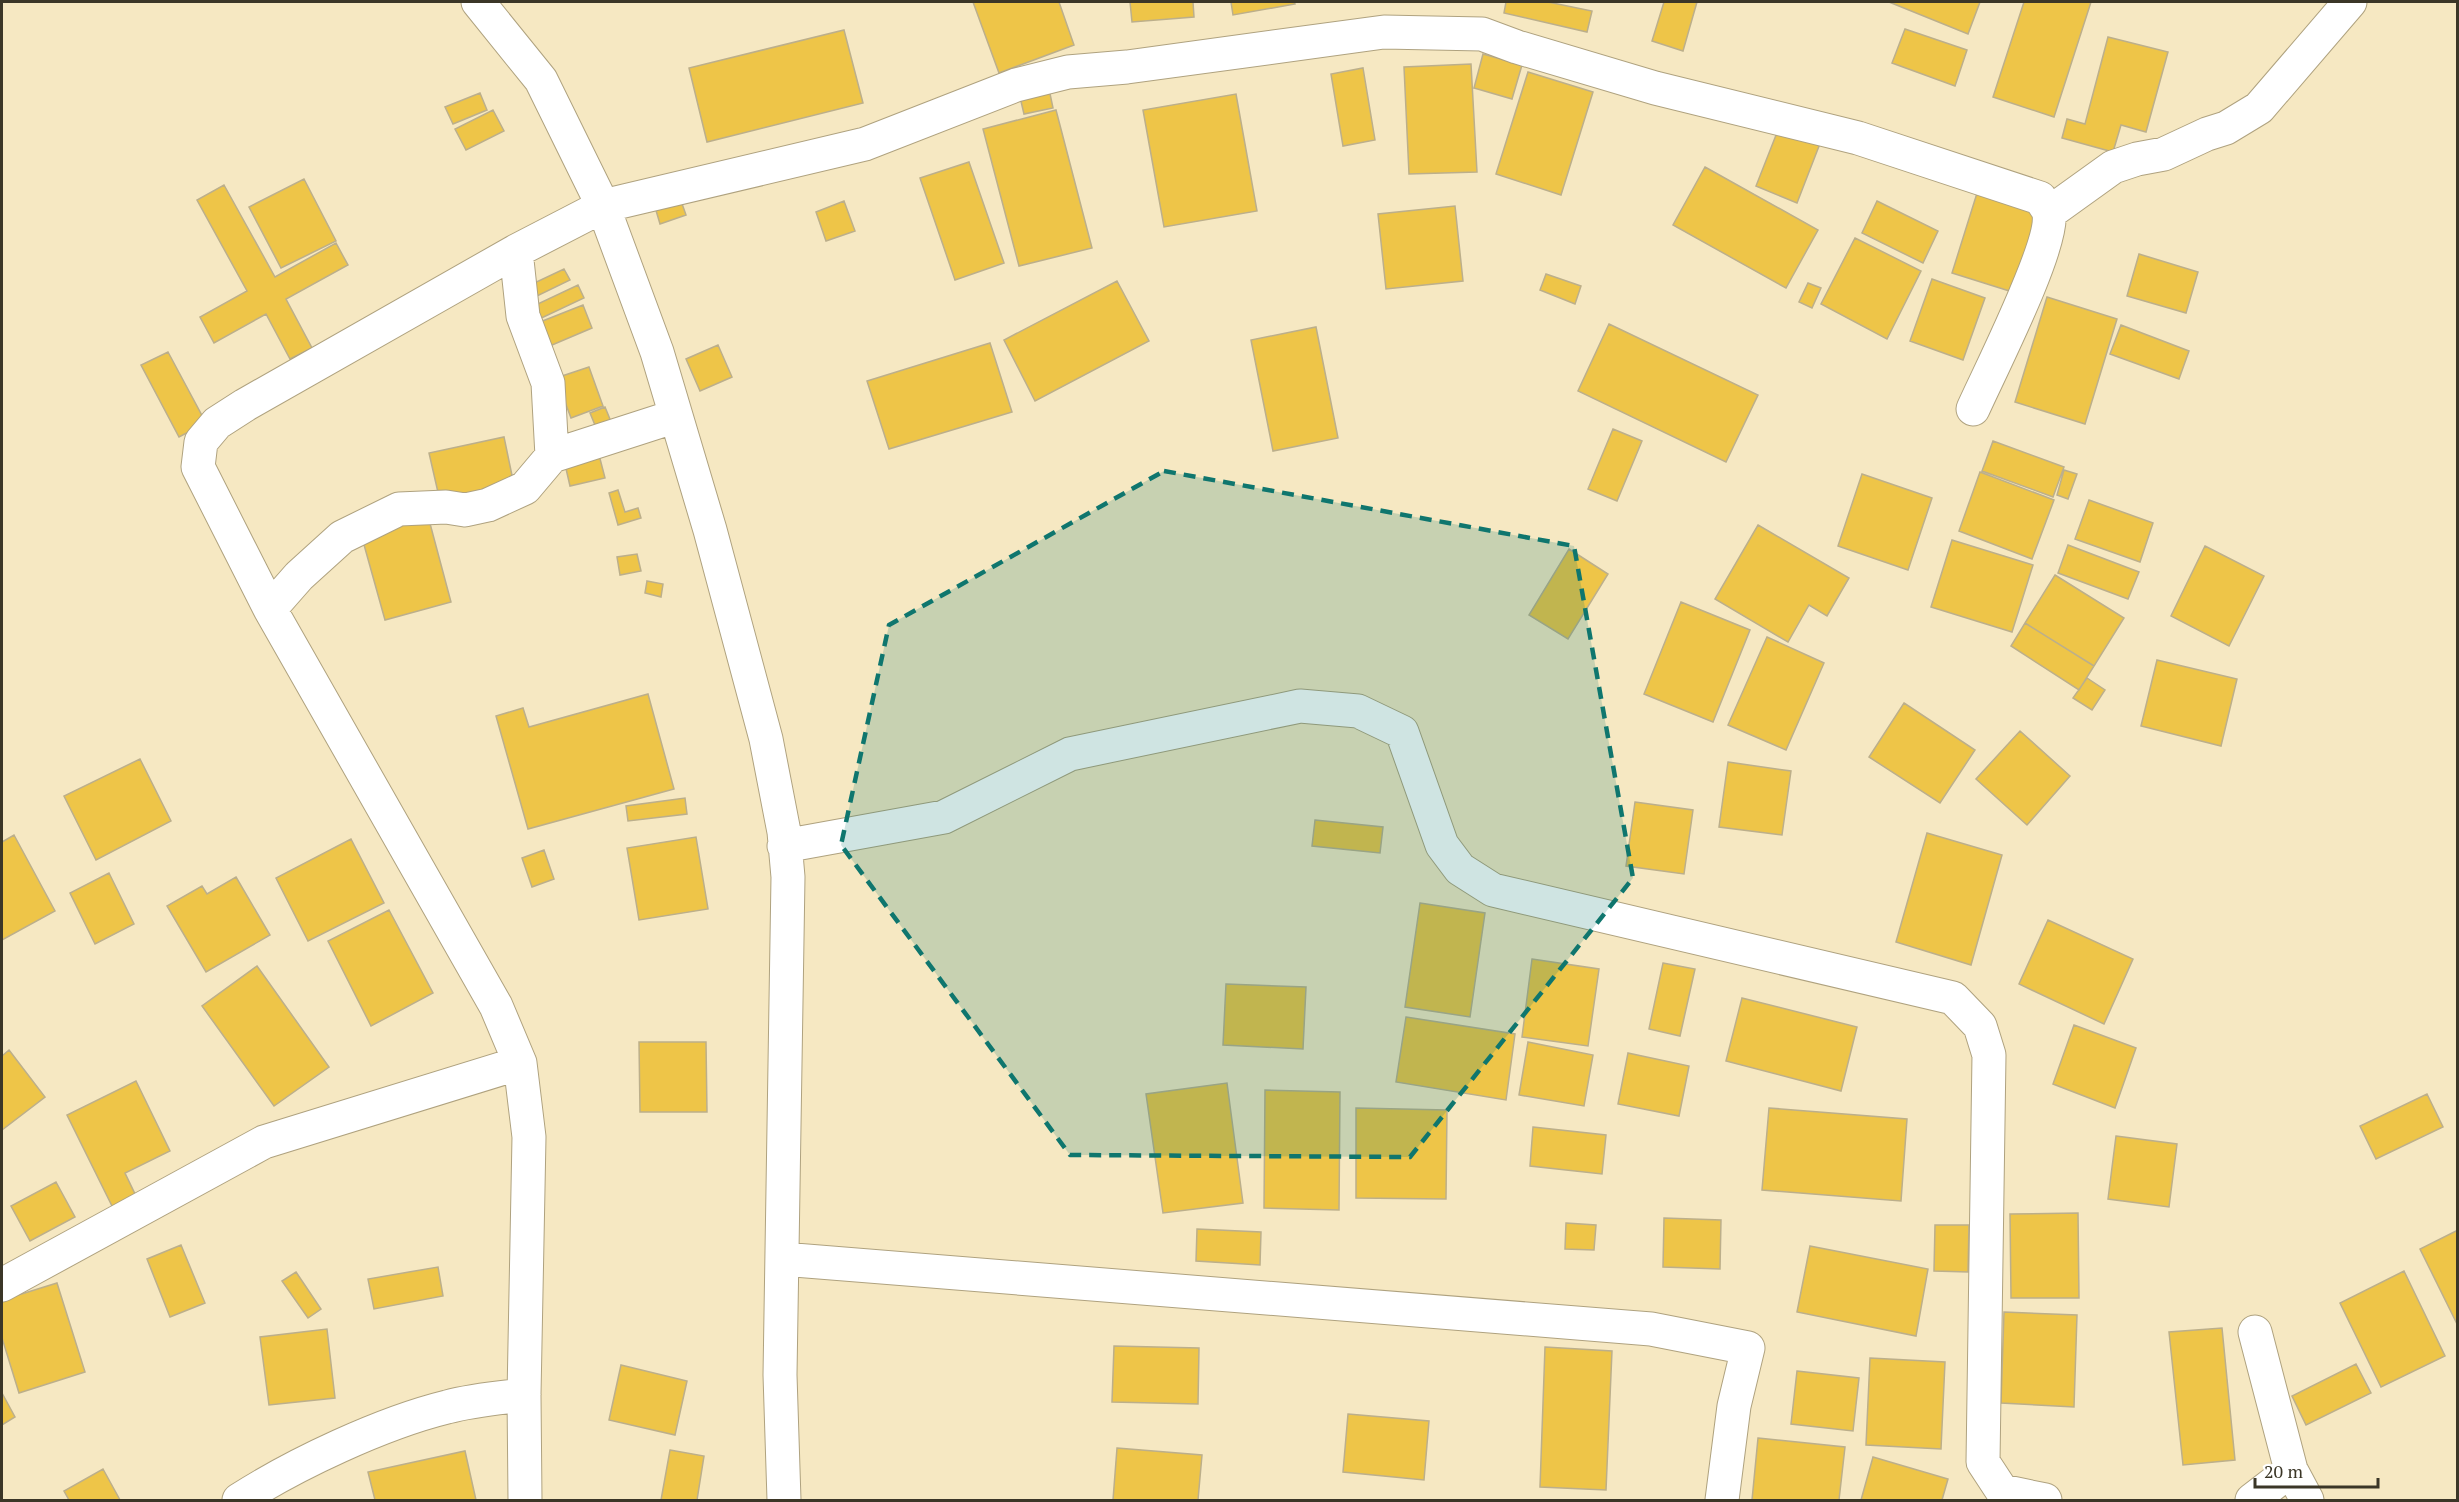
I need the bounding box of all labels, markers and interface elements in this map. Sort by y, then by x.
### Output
scale bar [2255,1451,2378,1489]
text: 20 m [2264,1459,2304,1483]

